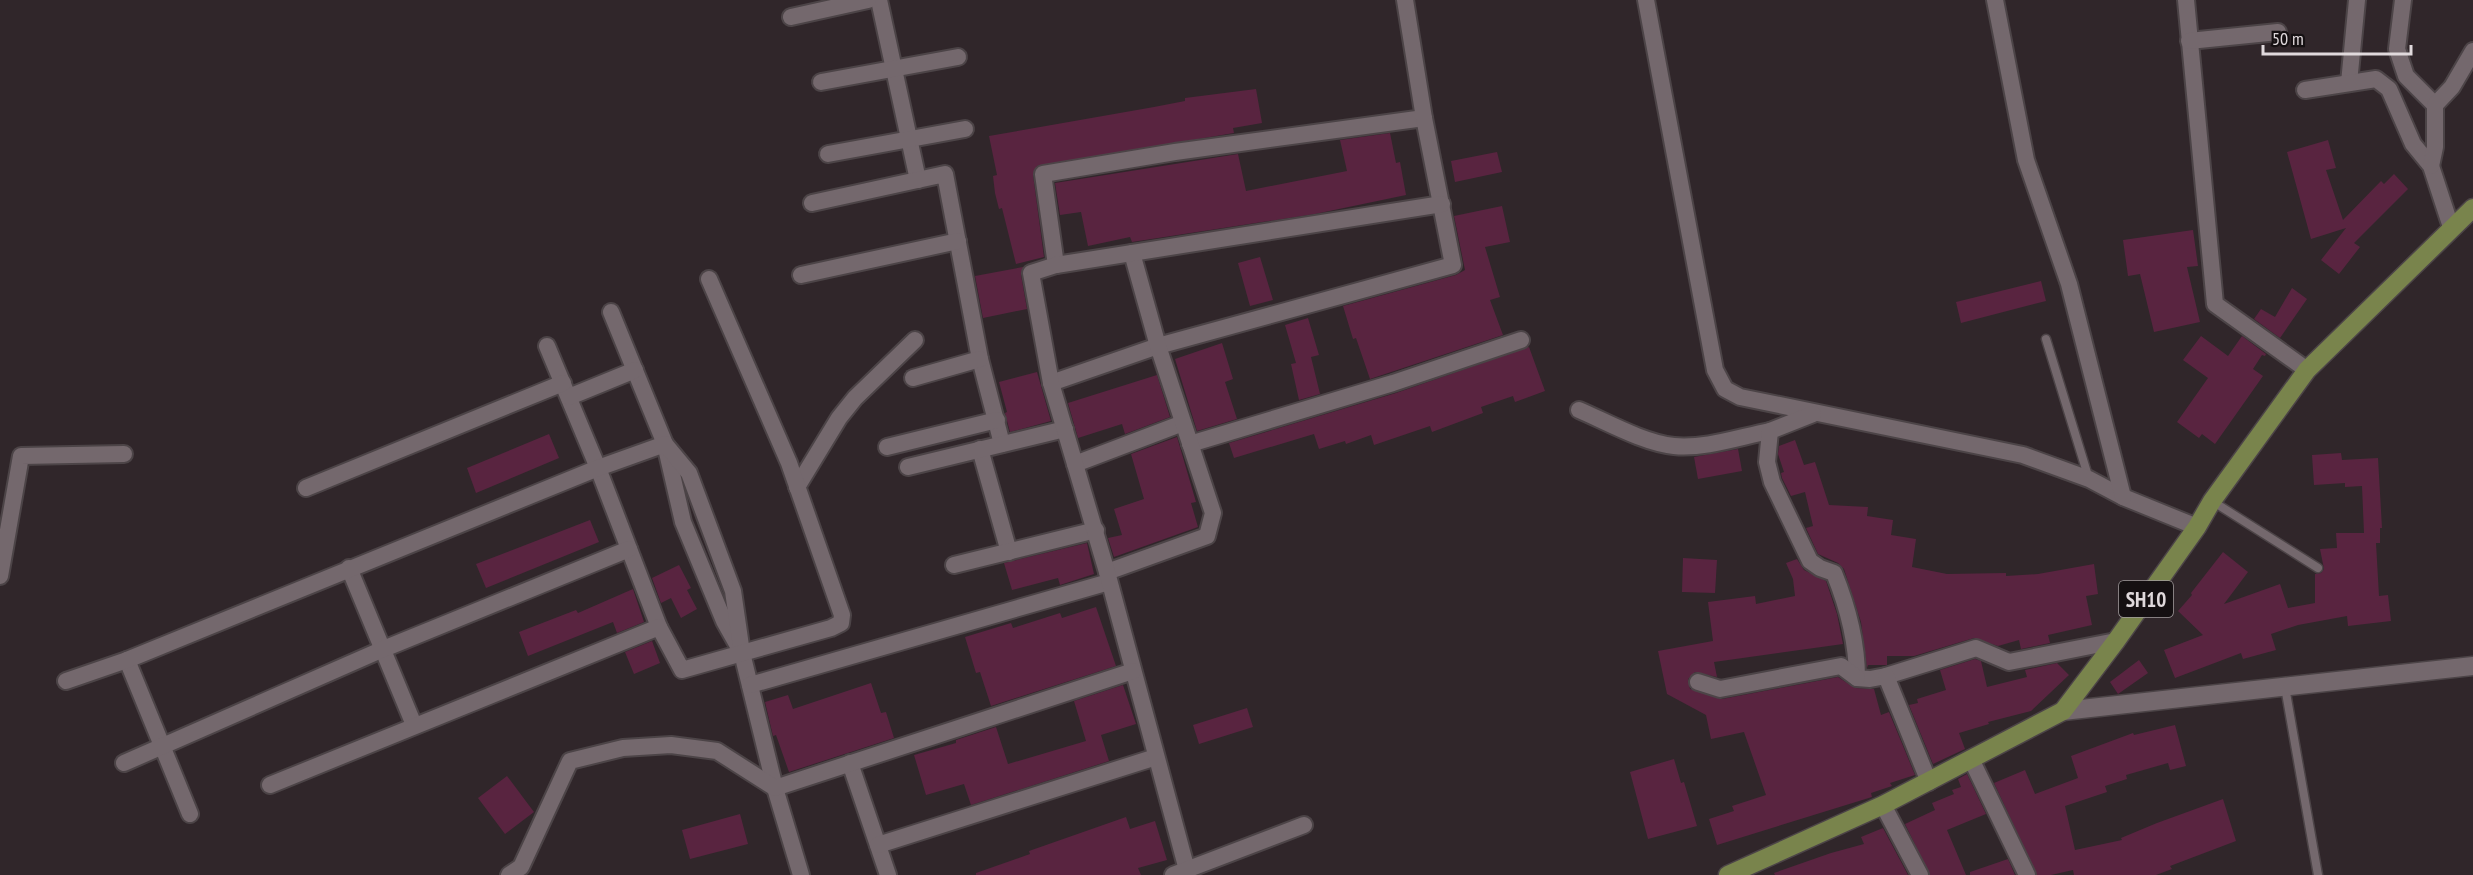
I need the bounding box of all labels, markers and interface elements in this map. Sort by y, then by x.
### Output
scale bar [2263,18,2412,56]
text: 50 m [2272,27,2304,50]
road number: SH10 [2119,581,2173,617]

